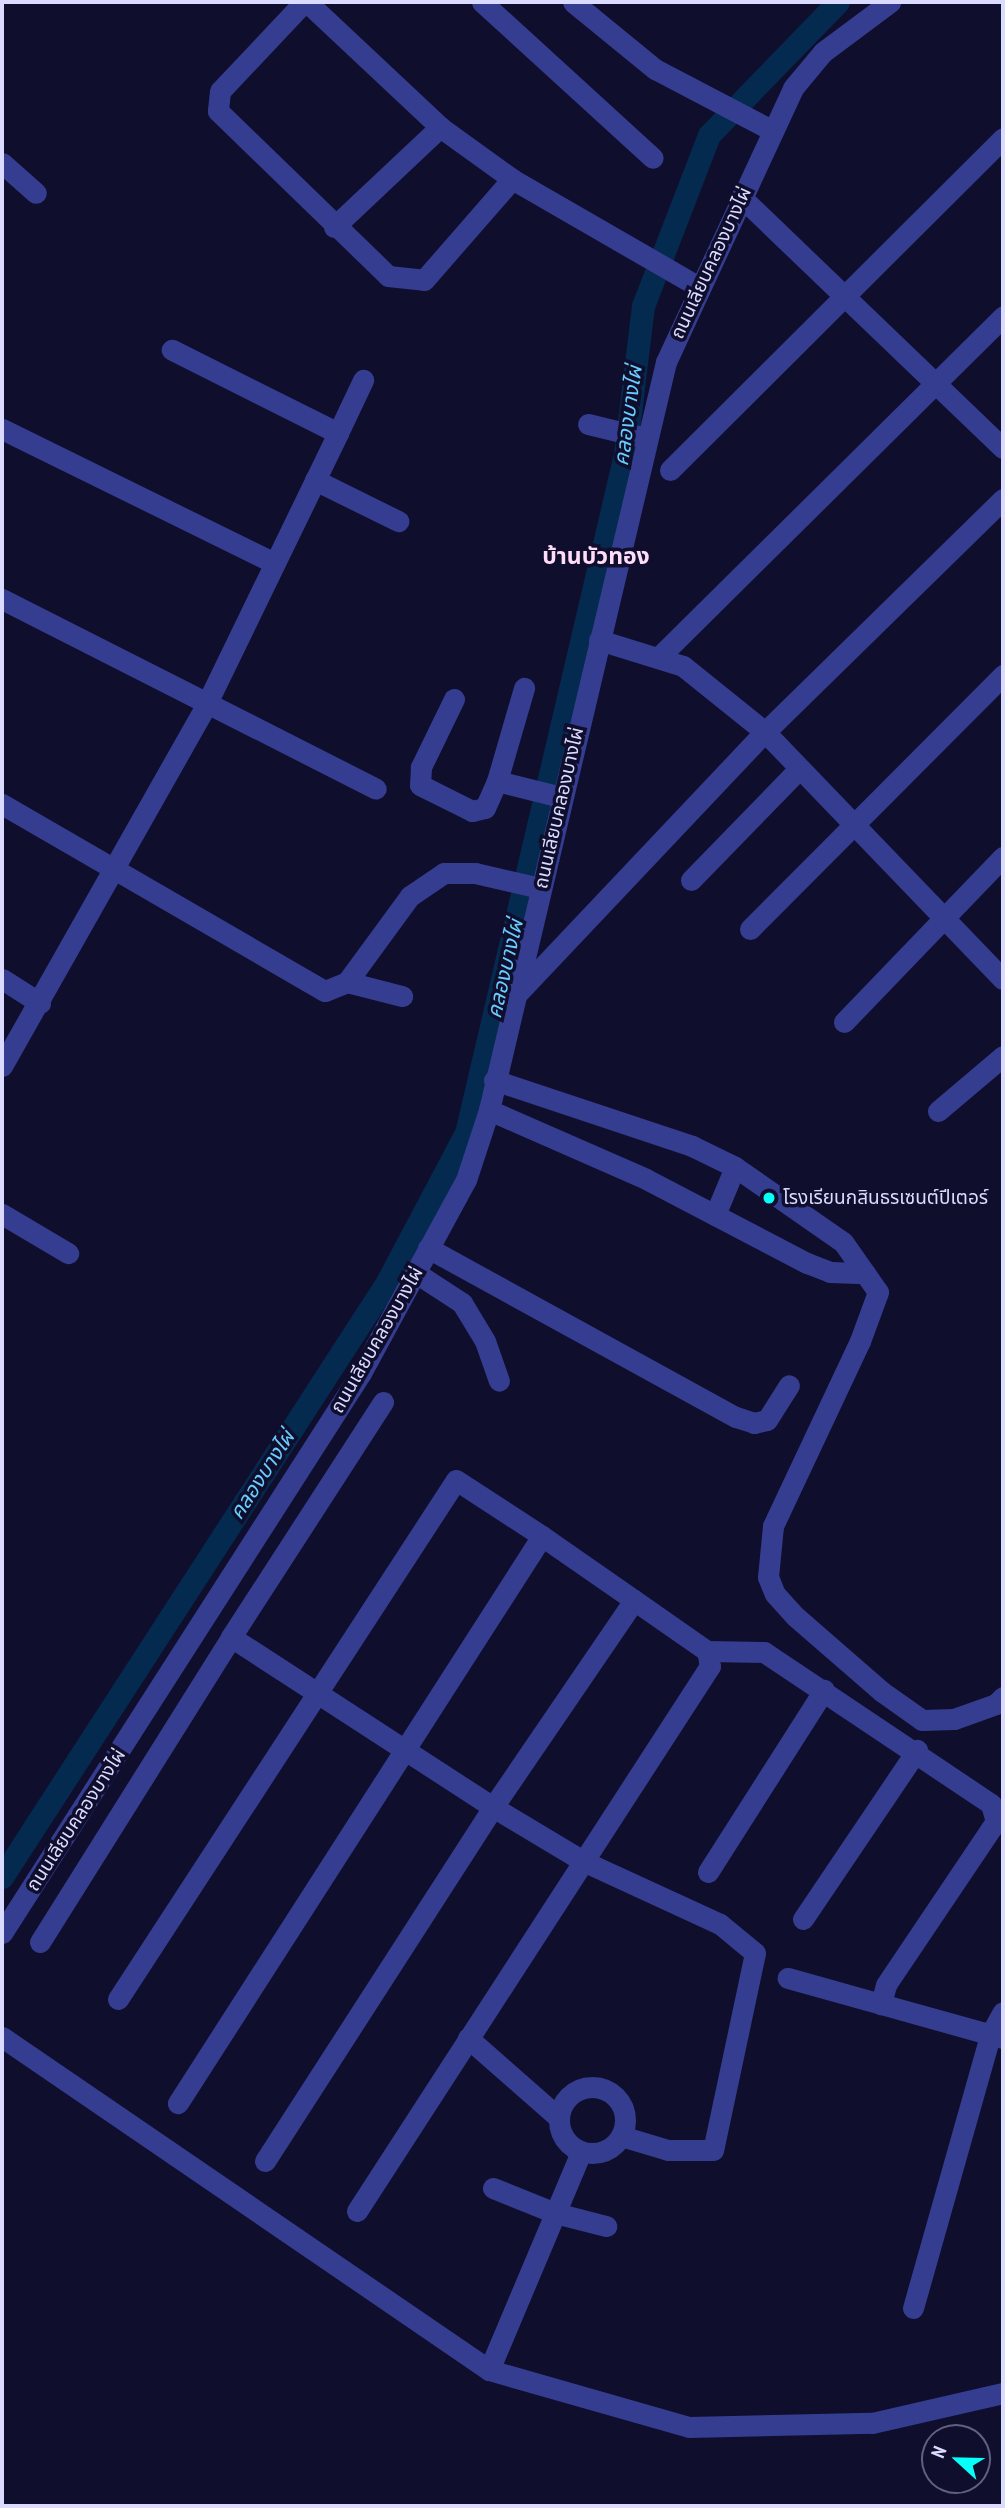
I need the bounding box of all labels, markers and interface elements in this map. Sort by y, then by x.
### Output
street label: ถนนเลียบคลองบางไผ่ [666,183,756,343]
water label: คลองบางไผ่ [609,364,647,468]
district label: บ้านบัวทอง [542,542,650,570]
street label: ถนนเลียบคลองบางไผ่ [529,725,589,891]
water label: คลองบางไผ่ [481,917,529,1021]
place label: โรงเรียนกสินธรเซนต์ปีเตอร์ [783,1187,988,1209]
marker: โรงเรียนกสินธรเซนต์ปีเตอร์ [761,1190,777,1206]
street label: ถนนเลียบคลองบางไผ่ [326,1263,428,1417]
water label: คลองบางไผ่ [224,1426,300,1524]
street label: ถนนเลียบคลองบางไผ่ [22,1745,130,1895]
north arrow [921,2424,991,2494]
text: N [925,2443,951,2461]

